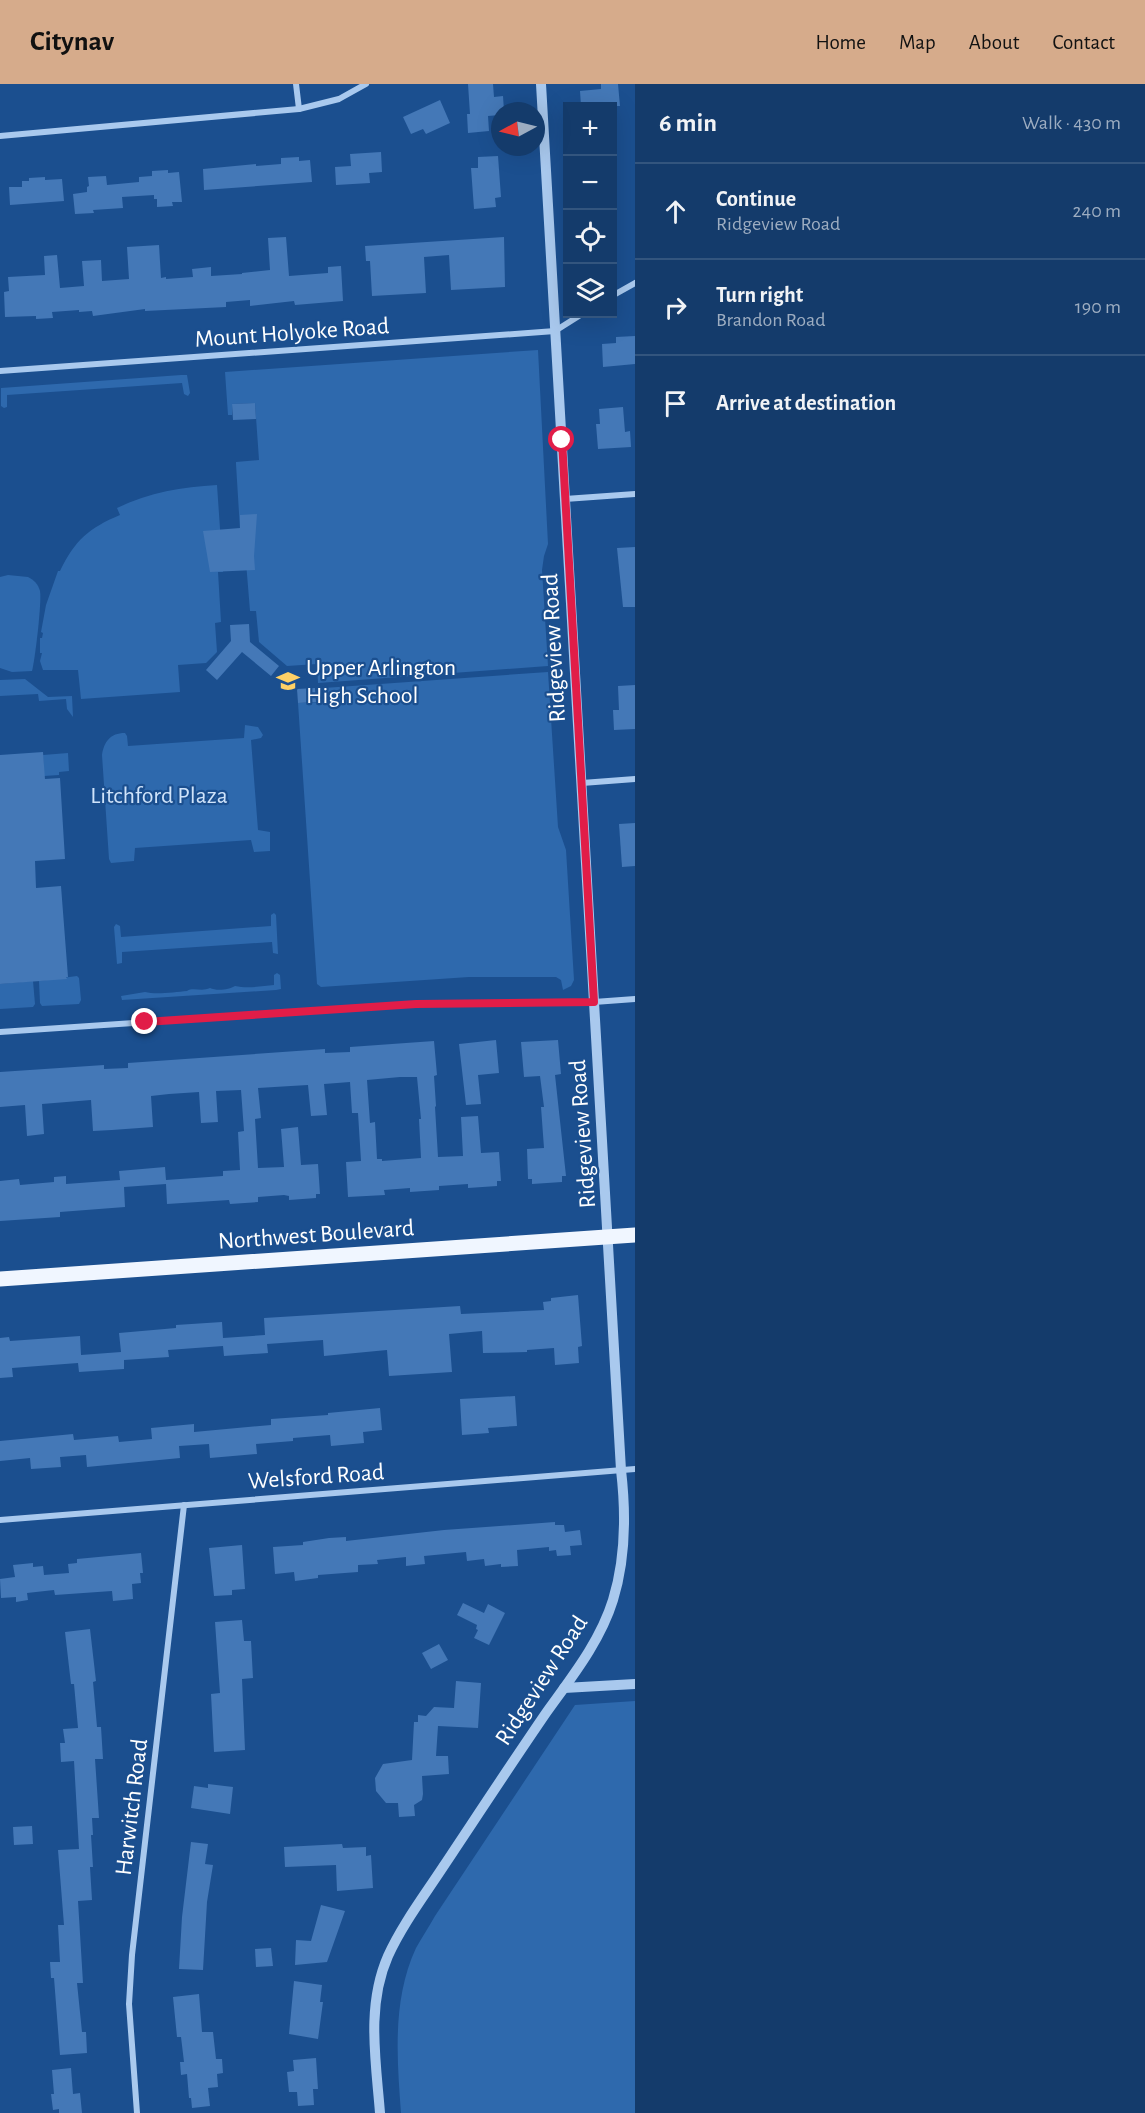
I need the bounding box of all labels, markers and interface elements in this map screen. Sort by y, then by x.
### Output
text: Citynav [30,28,114,56]
text: Home [815,32,866,53]
text: Map [899,32,936,53]
text: About [969,32,1019,53]
text: Contact [1052,32,1115,53]
north arrow [491,102,545,156]
map controls [563,102,617,318]
button: + [563,102,617,156]
text: 6 min [659,110,717,136]
text: Walk · 430 m [1022,113,1121,133]
button: − [563,156,617,210]
text: Continue [716,188,796,210]
icon: ahead [659,195,692,228]
text: 240 m [1072,201,1121,221]
button: locate [563,210,617,264]
text: Ridgeview Road [716,214,840,234]
button: layers [563,264,617,318]
text: Turn right [716,284,803,306]
icon: right [659,291,692,324]
text: 190 m [1075,297,1121,317]
text: Brandon Road [716,310,826,330]
street label: Mount Holyoke Road [194,314,390,352]
icon: arrive [659,387,692,420]
text: Arrive at destination [716,392,896,414]
route start [548,426,574,452]
street label: Ridgeview Road [538,573,570,723]
place label: Upper Arlington High School [306,656,456,708]
school or university icon: Upper Arlington High School [275,668,301,694]
park label: Litchford Plaza [90,784,228,808]
route end [131,1008,157,1034]
street label: Ridgeview Road [566,1059,600,1209]
street label: Northwest Boulevard [217,1216,415,1254]
street label: Welsford Road [247,1460,385,1494]
street label: Ridgeview Road [491,1611,593,1750]
street label: Harwitch Road [112,1737,152,1877]

